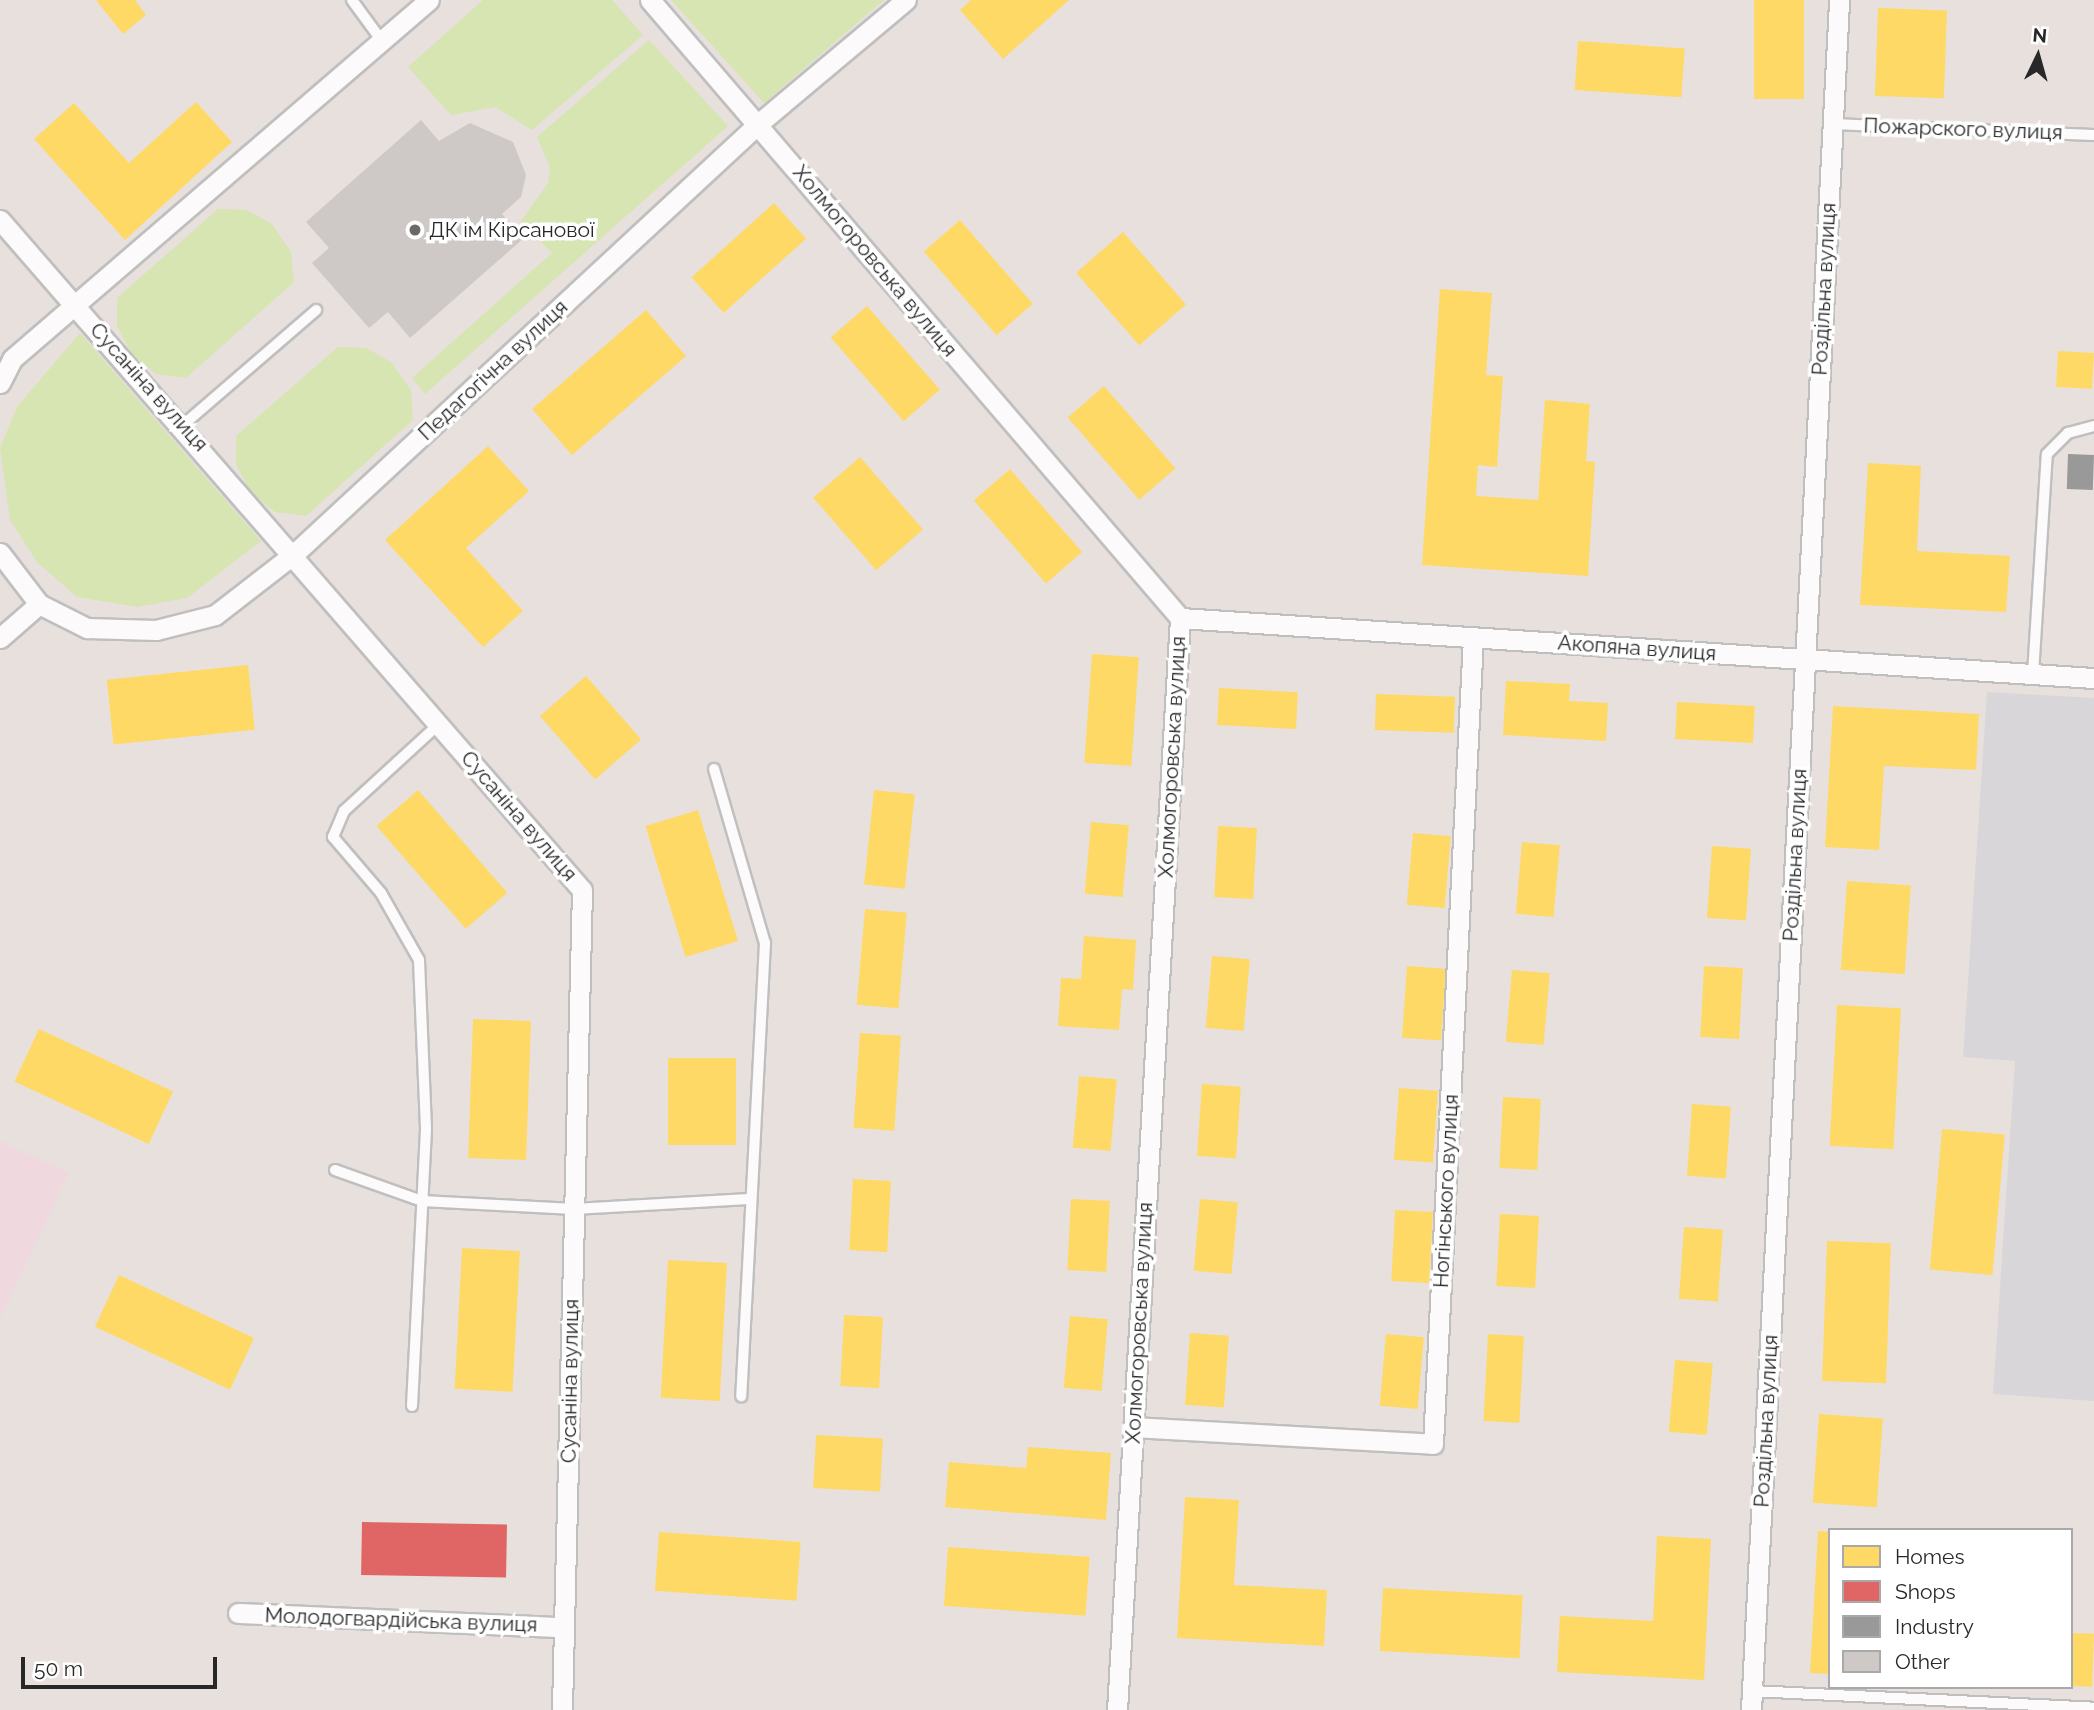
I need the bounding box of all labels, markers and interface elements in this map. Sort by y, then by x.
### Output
north arrow [2003,21,2073,91]
text: N [2032,23,2048,47]
street label: Пожарского вулиця [1863,113,2063,145]
street label: Холмогоровська вулиця [788,160,962,362]
street label: Роздільна вулиця [1807,202,1841,376]
place label: ДК ім Кірсанової [429,217,595,243]
marker: ДК ім Кірсанової [407,222,423,238]
street label: Педагогічна вулиця [413,294,573,446]
street label: Сусаніна вулиця [85,318,213,456]
street label: Акопяна вулиця [1557,630,1717,666]
street label: Холмогоровська вулиця [1153,635,1191,879]
street label: Сусаніна вулиця [456,746,582,886]
street label: Роздільна вулиця [1778,768,1812,942]
street label: Ногінського вулиця [1428,1093,1464,1289]
street label: Холмогоровська вулиця [1120,1201,1158,1445]
street label: Сусаніна вулиця [556,1299,584,1463]
street label: Роздільна вулиця [1749,1334,1783,1508]
legend [1828,1528,2073,1689]
text: Homes [1895,1544,1965,1569]
text: Shops [1895,1579,1956,1604]
street label: Молодогвардійська вулиця [264,1603,538,1637]
text: Industry [1895,1614,1974,1639]
scale bar [24,1644,220,1688]
text: Other [1895,1649,1950,1674]
text: 50 m [34,1656,83,1681]

